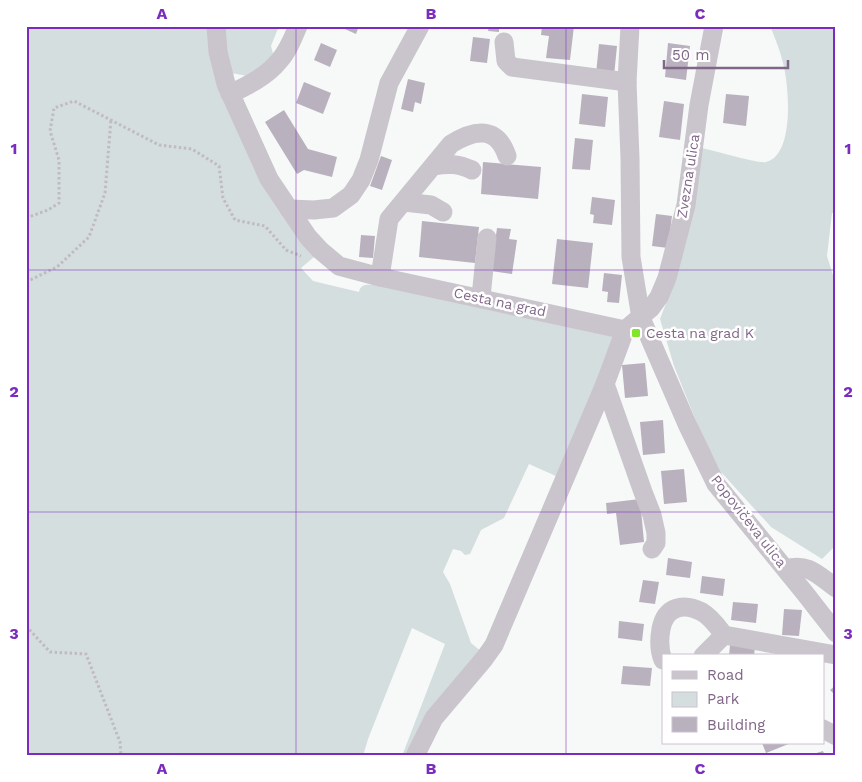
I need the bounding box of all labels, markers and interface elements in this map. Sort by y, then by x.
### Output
text: A [157,4,168,23]
text: B [426,4,437,23]
text: C [695,4,706,23]
scale bar [664,38,788,70]
text: 50 m [672,46,709,64]
street label: Zvezna ulica [673,133,703,219]
text: 1 [11,139,17,158]
text: 1 [845,139,851,158]
street label: Cesta na grad [452,284,548,320]
place label: Cesta na grad K [646,325,754,341]
marker: Cesta na grad K [630,327,642,339]
text: 2 [9,382,19,401]
text: 2 [843,382,853,401]
street label: Popovičeva ulica [708,472,790,570]
text: 3 [9,624,19,643]
text: 3 [843,624,853,643]
legend [662,654,824,744]
text: Road [707,666,744,684]
text: Park [707,690,740,708]
text: Building [707,716,765,734]
text: A [157,759,168,778]
text: B [426,759,437,778]
text: C [695,759,706,778]

